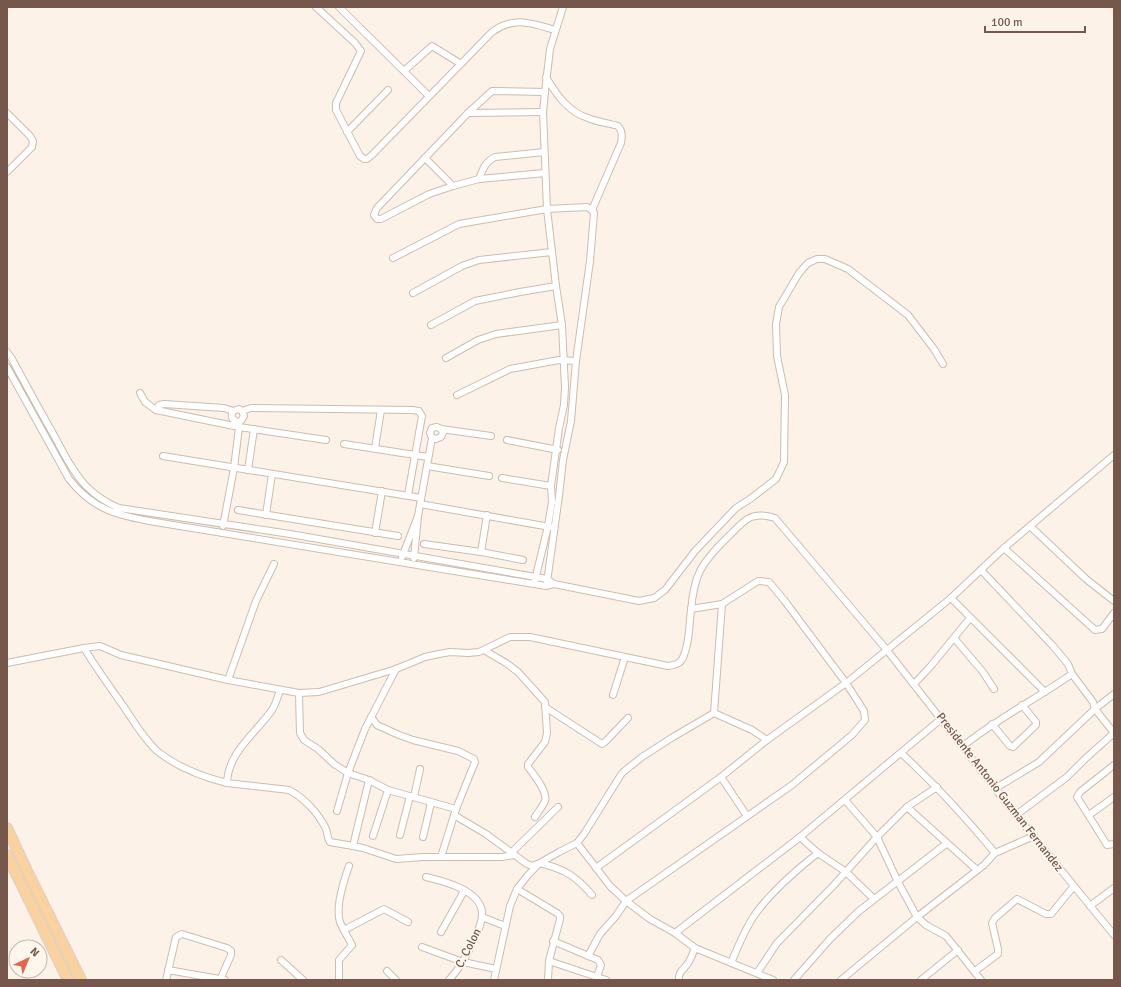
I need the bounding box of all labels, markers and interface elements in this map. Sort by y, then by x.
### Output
scale bar [985,8,1085,34]
text: 100 m [991,15,1023,30]
street label: Presidente Antonio Guzman Fernandez [933,710,1066,875]
street label: C. Colon [452,926,485,971]
north arrow [8,939,48,979]
text: N [27,945,42,960]

